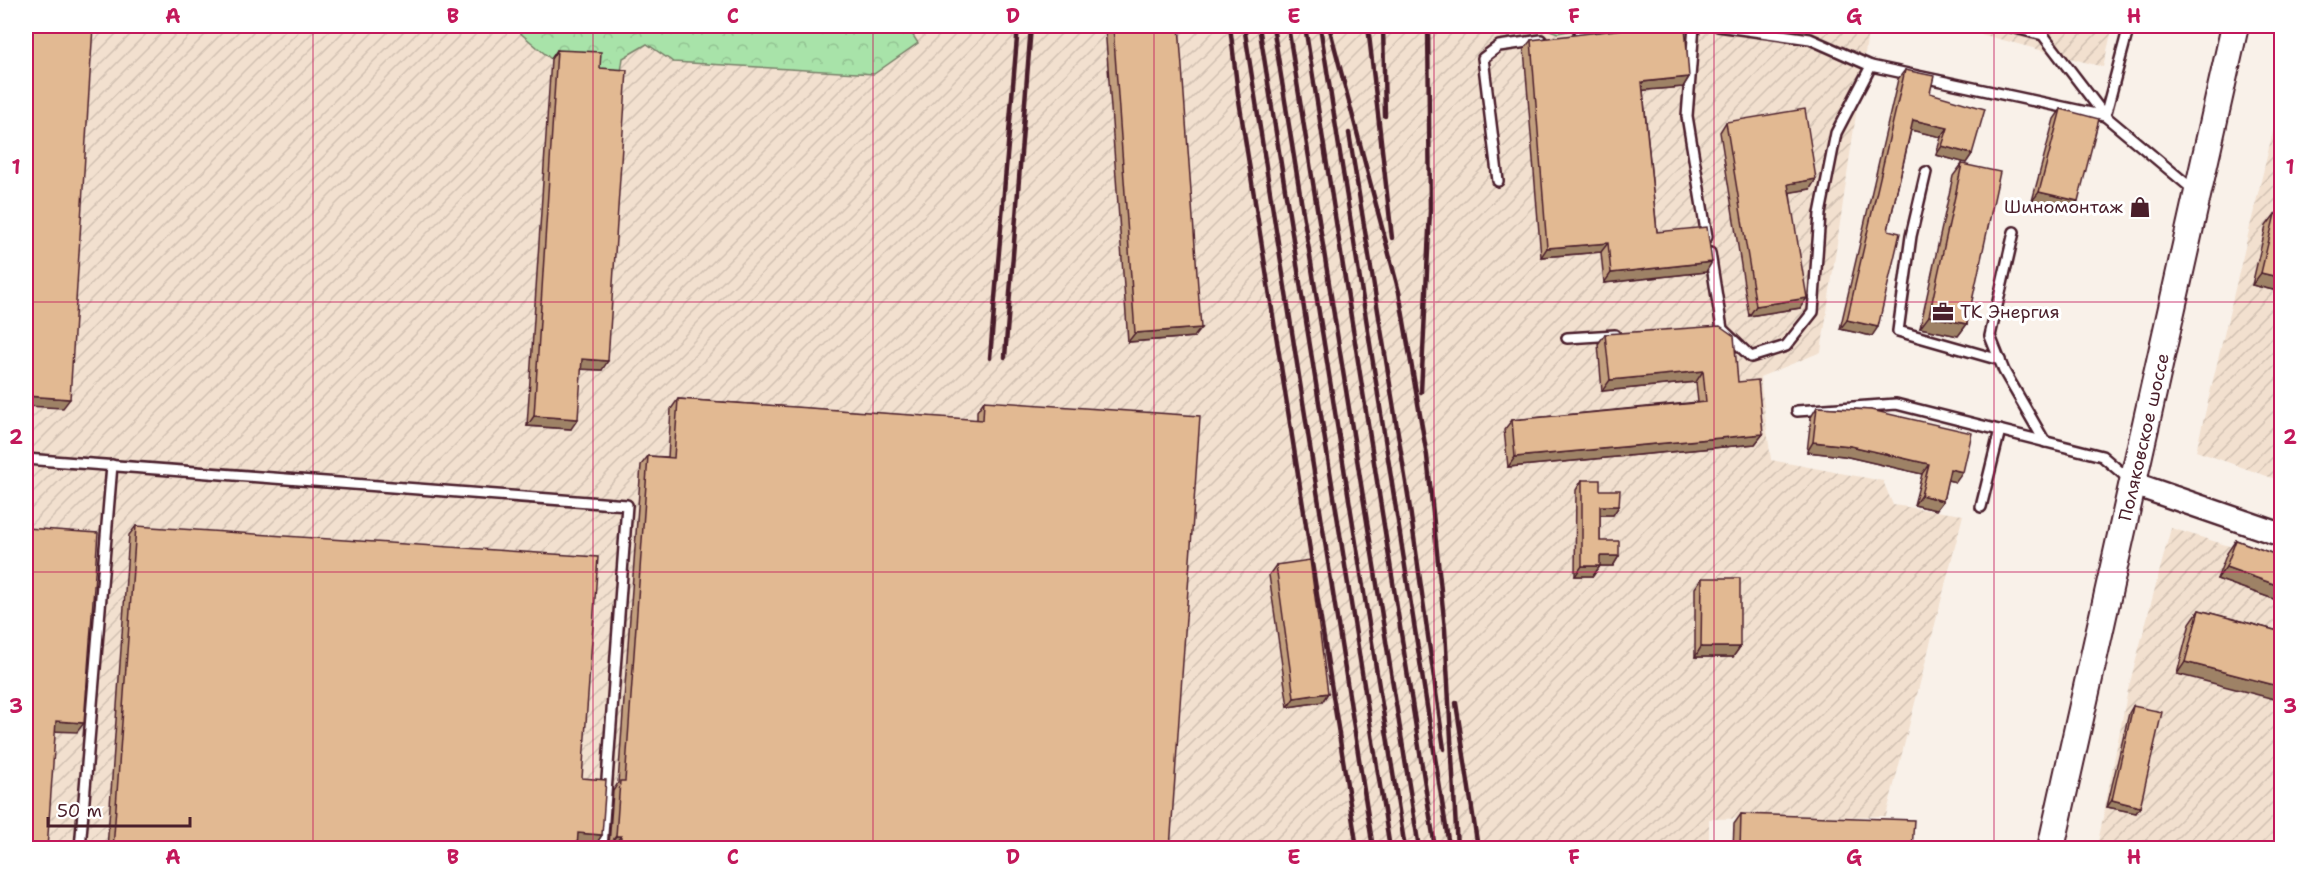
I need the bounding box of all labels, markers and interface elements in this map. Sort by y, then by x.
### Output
text: A [165,3,181,29]
text: B [447,3,459,29]
text: C [727,3,739,29]
text: D [1006,3,1020,29]
text: E [1287,3,1301,29]
text: F [1568,3,1580,29]
text: G [1846,3,1862,29]
text: H [2127,3,2141,29]
text: 1 [11,154,21,180]
text: 1 [2285,154,2295,180]
place label: Шиномонтаж [2004,195,2124,219]
shop icon: Шиномонтаж [2128,195,2152,219]
office icon: ТК Энергия [1931,300,1955,324]
place label: ТК Энергия [1960,300,2060,324]
street label: Поляковское шоссе [2113,351,2175,523]
text: 2 [9,424,23,450]
text: 2 [2283,424,2297,450]
text: 3 [9,693,23,719]
text: 3 [2283,693,2297,719]
scale bar [48,790,190,828]
text: 50 m [57,799,102,823]
text: A [165,844,181,870]
text: B [447,844,459,870]
text: C [727,844,739,870]
text: D [1006,844,1020,870]
text: E [1287,844,1301,870]
text: F [1568,844,1580,870]
text: G [1846,844,1862,870]
text: H [2127,844,2141,870]

